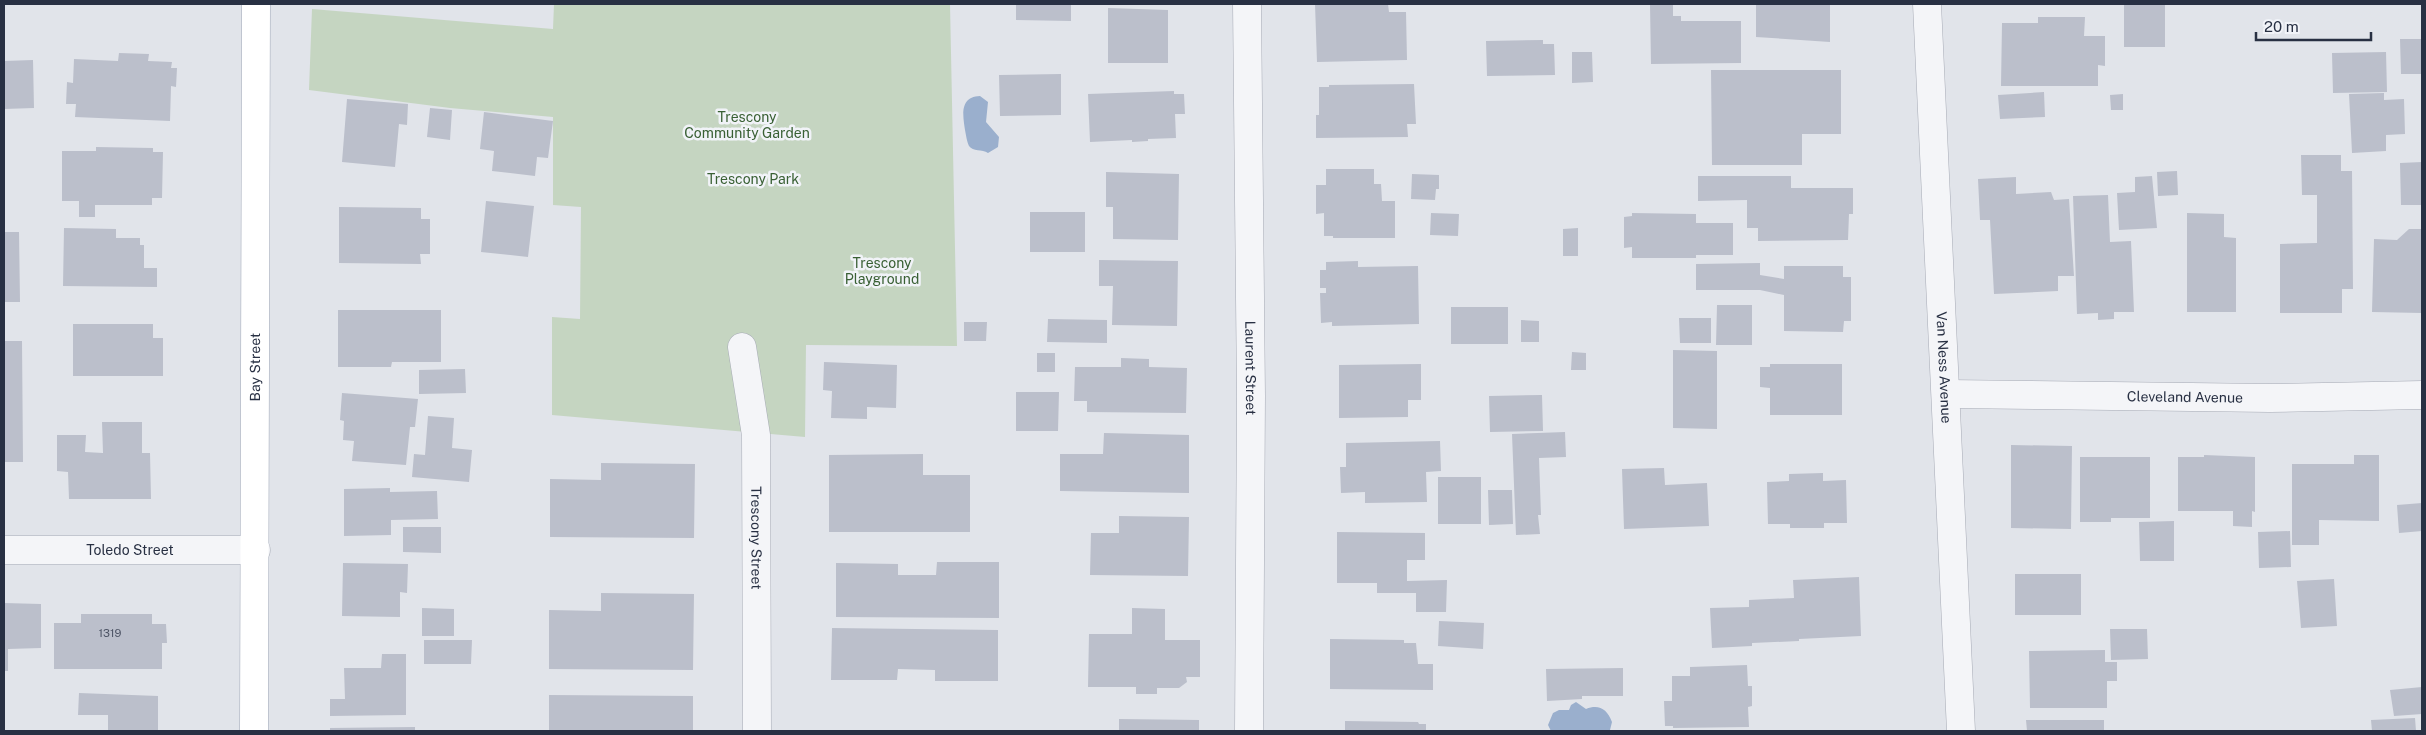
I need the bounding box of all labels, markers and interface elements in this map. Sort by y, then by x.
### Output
scale bar [2256,10,2371,42]
text: 20 m [2264,18,2299,35]
park label: Trescony Community Garden [684,109,810,141]
park label: Trescony Park [707,171,799,187]
park label: Trescony Playground [845,255,919,287]
street label: Van Ness Avenue [1933,311,1955,424]
street label: Laurent Street [1242,321,1259,415]
street label: Bay Street [247,333,263,401]
street label: Cleveland Avenue [2127,388,2243,406]
street label: Trescony Street [748,486,765,590]
street label: Toledo Street [86,542,174,558]
house number: 1319 [99,627,122,639]

